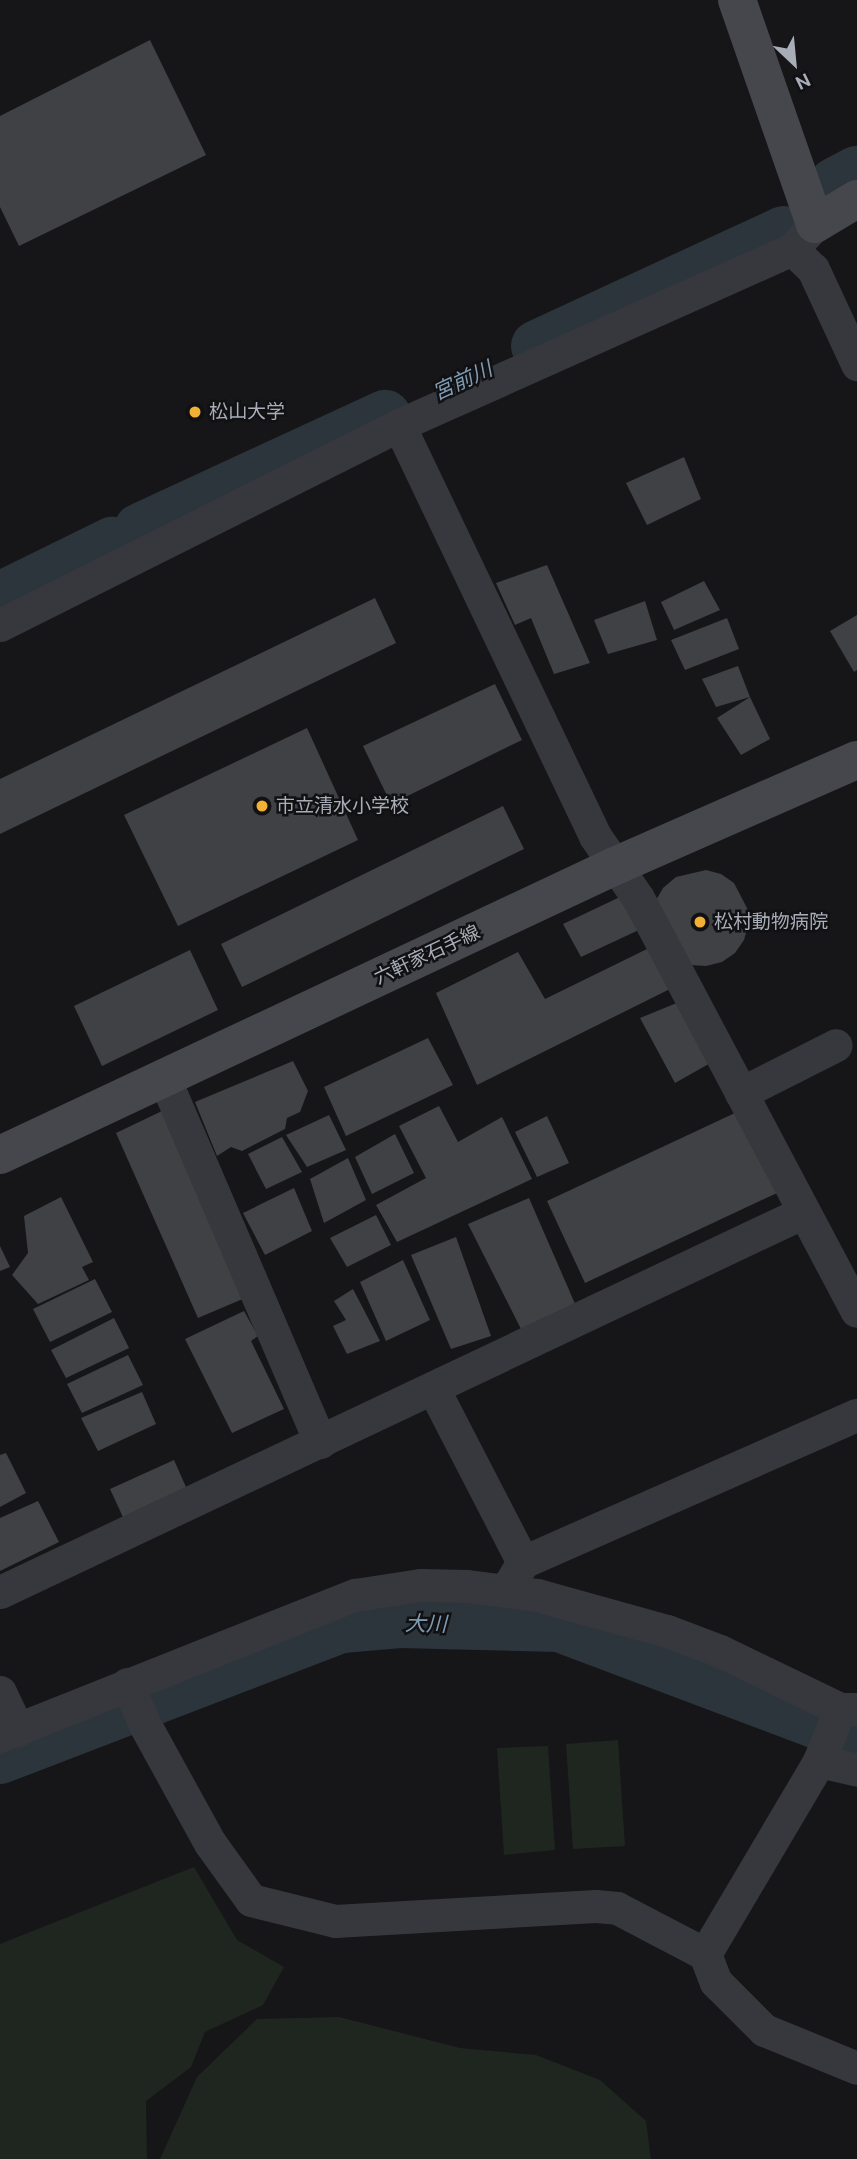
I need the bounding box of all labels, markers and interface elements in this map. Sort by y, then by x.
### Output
north arrow [759,28,829,98]
text: N [792,69,814,95]
water label: 宮前川 [428,355,496,405]
place label: 松山大学 [209,401,285,423]
marker: 松山大学 [187,404,203,420]
place label: 市立清水小学校 [276,795,409,817]
marker: 市立清水小学校 [254,798,270,814]
place label: 松村動物病院 [714,911,828,933]
marker: 松村動物病院 [692,914,708,930]
street label: 六軒家石手線 [371,921,483,989]
water label: 大川 [405,1610,447,1636]

